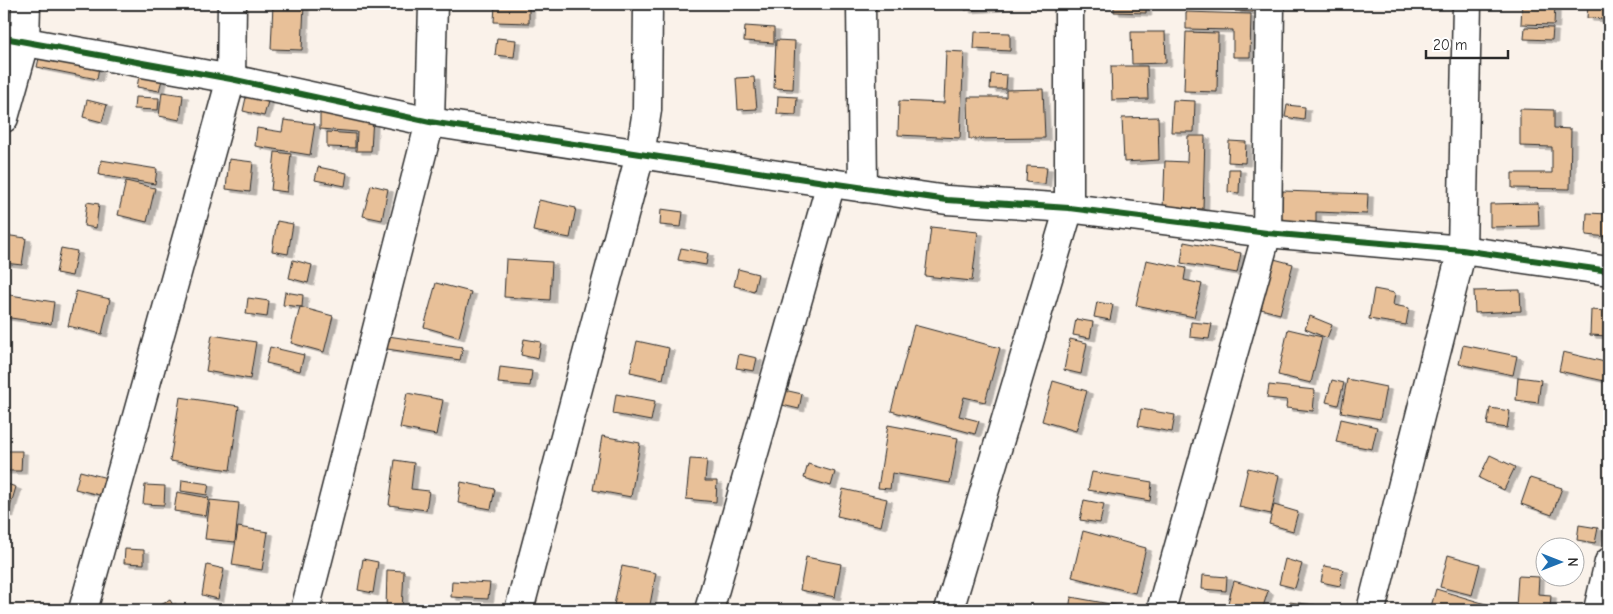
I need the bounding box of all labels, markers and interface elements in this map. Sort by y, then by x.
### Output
scale bar [1426,28,1508,60]
text: 20 m [1433,36,1467,54]
north arrow [1536,536,1586,586]
text: N [1564,557,1581,567]

